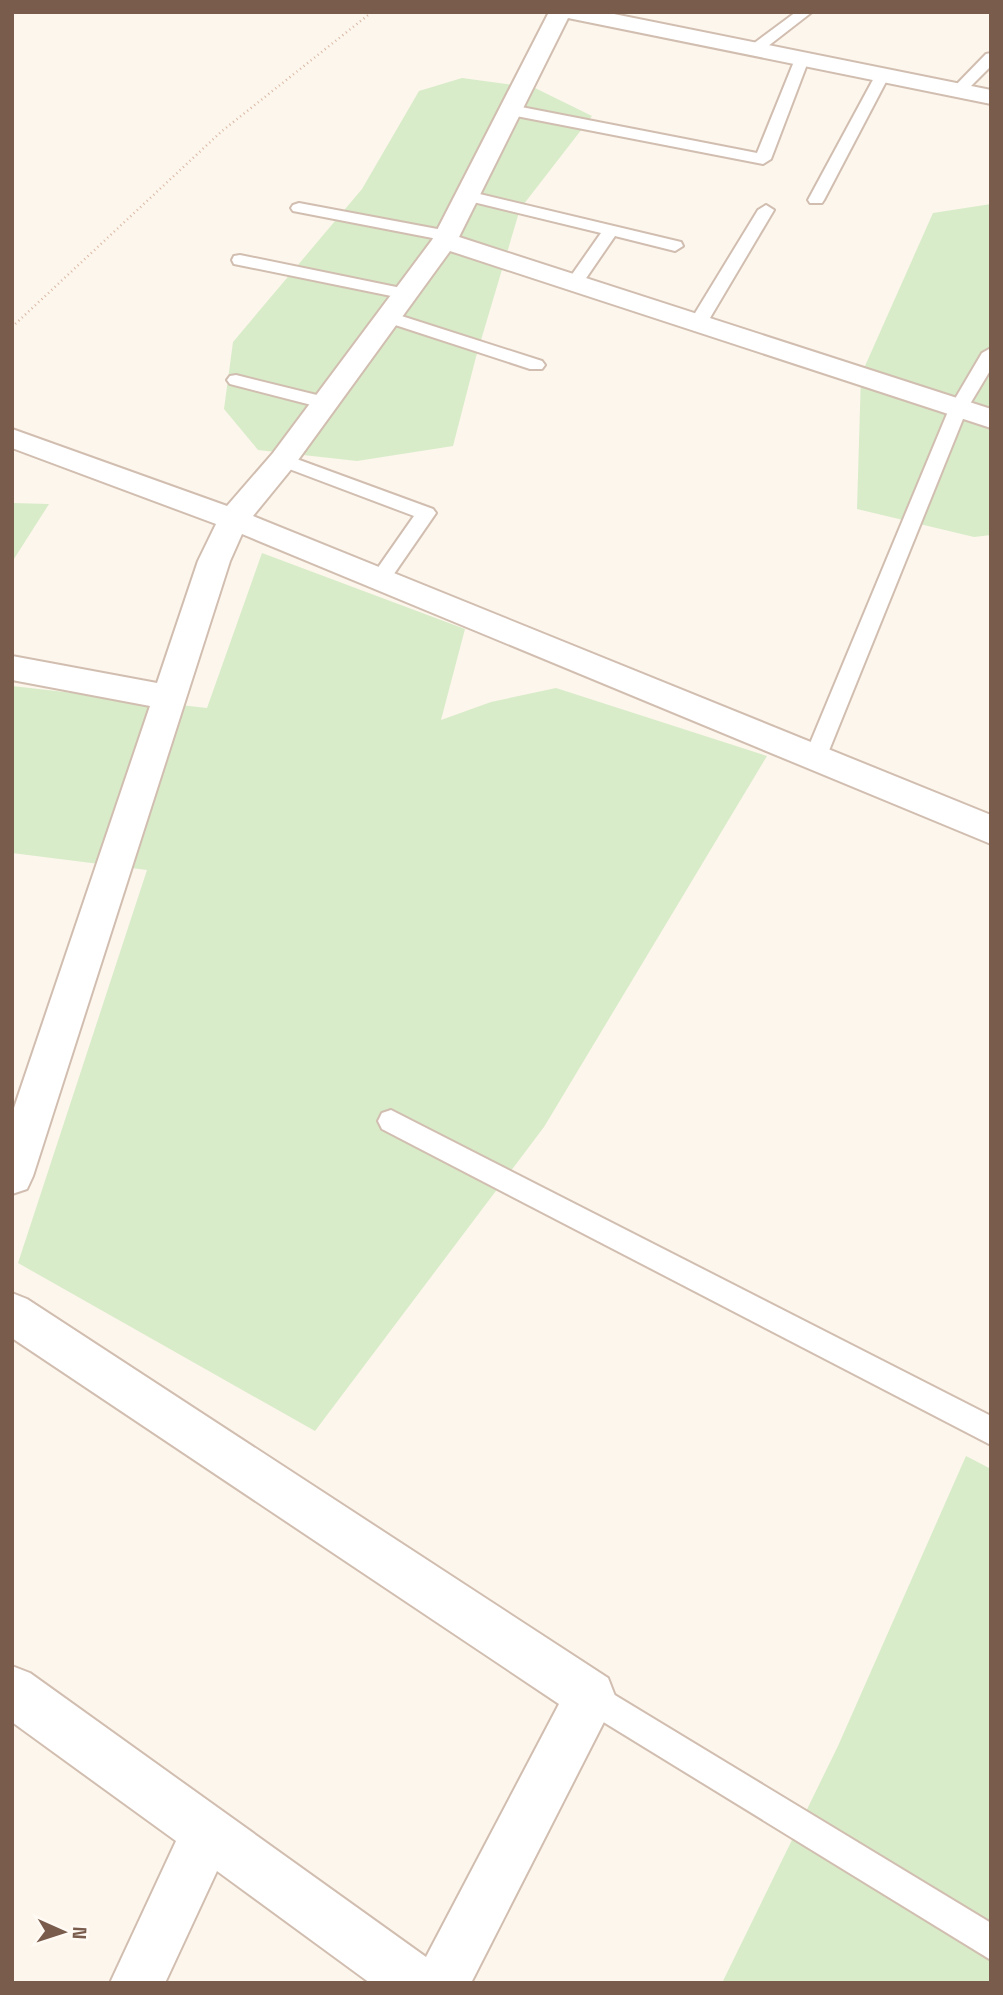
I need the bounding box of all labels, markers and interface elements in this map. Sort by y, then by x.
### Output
north arrow [28,1897,98,1967]
text: N [67,1926,92,1940]

